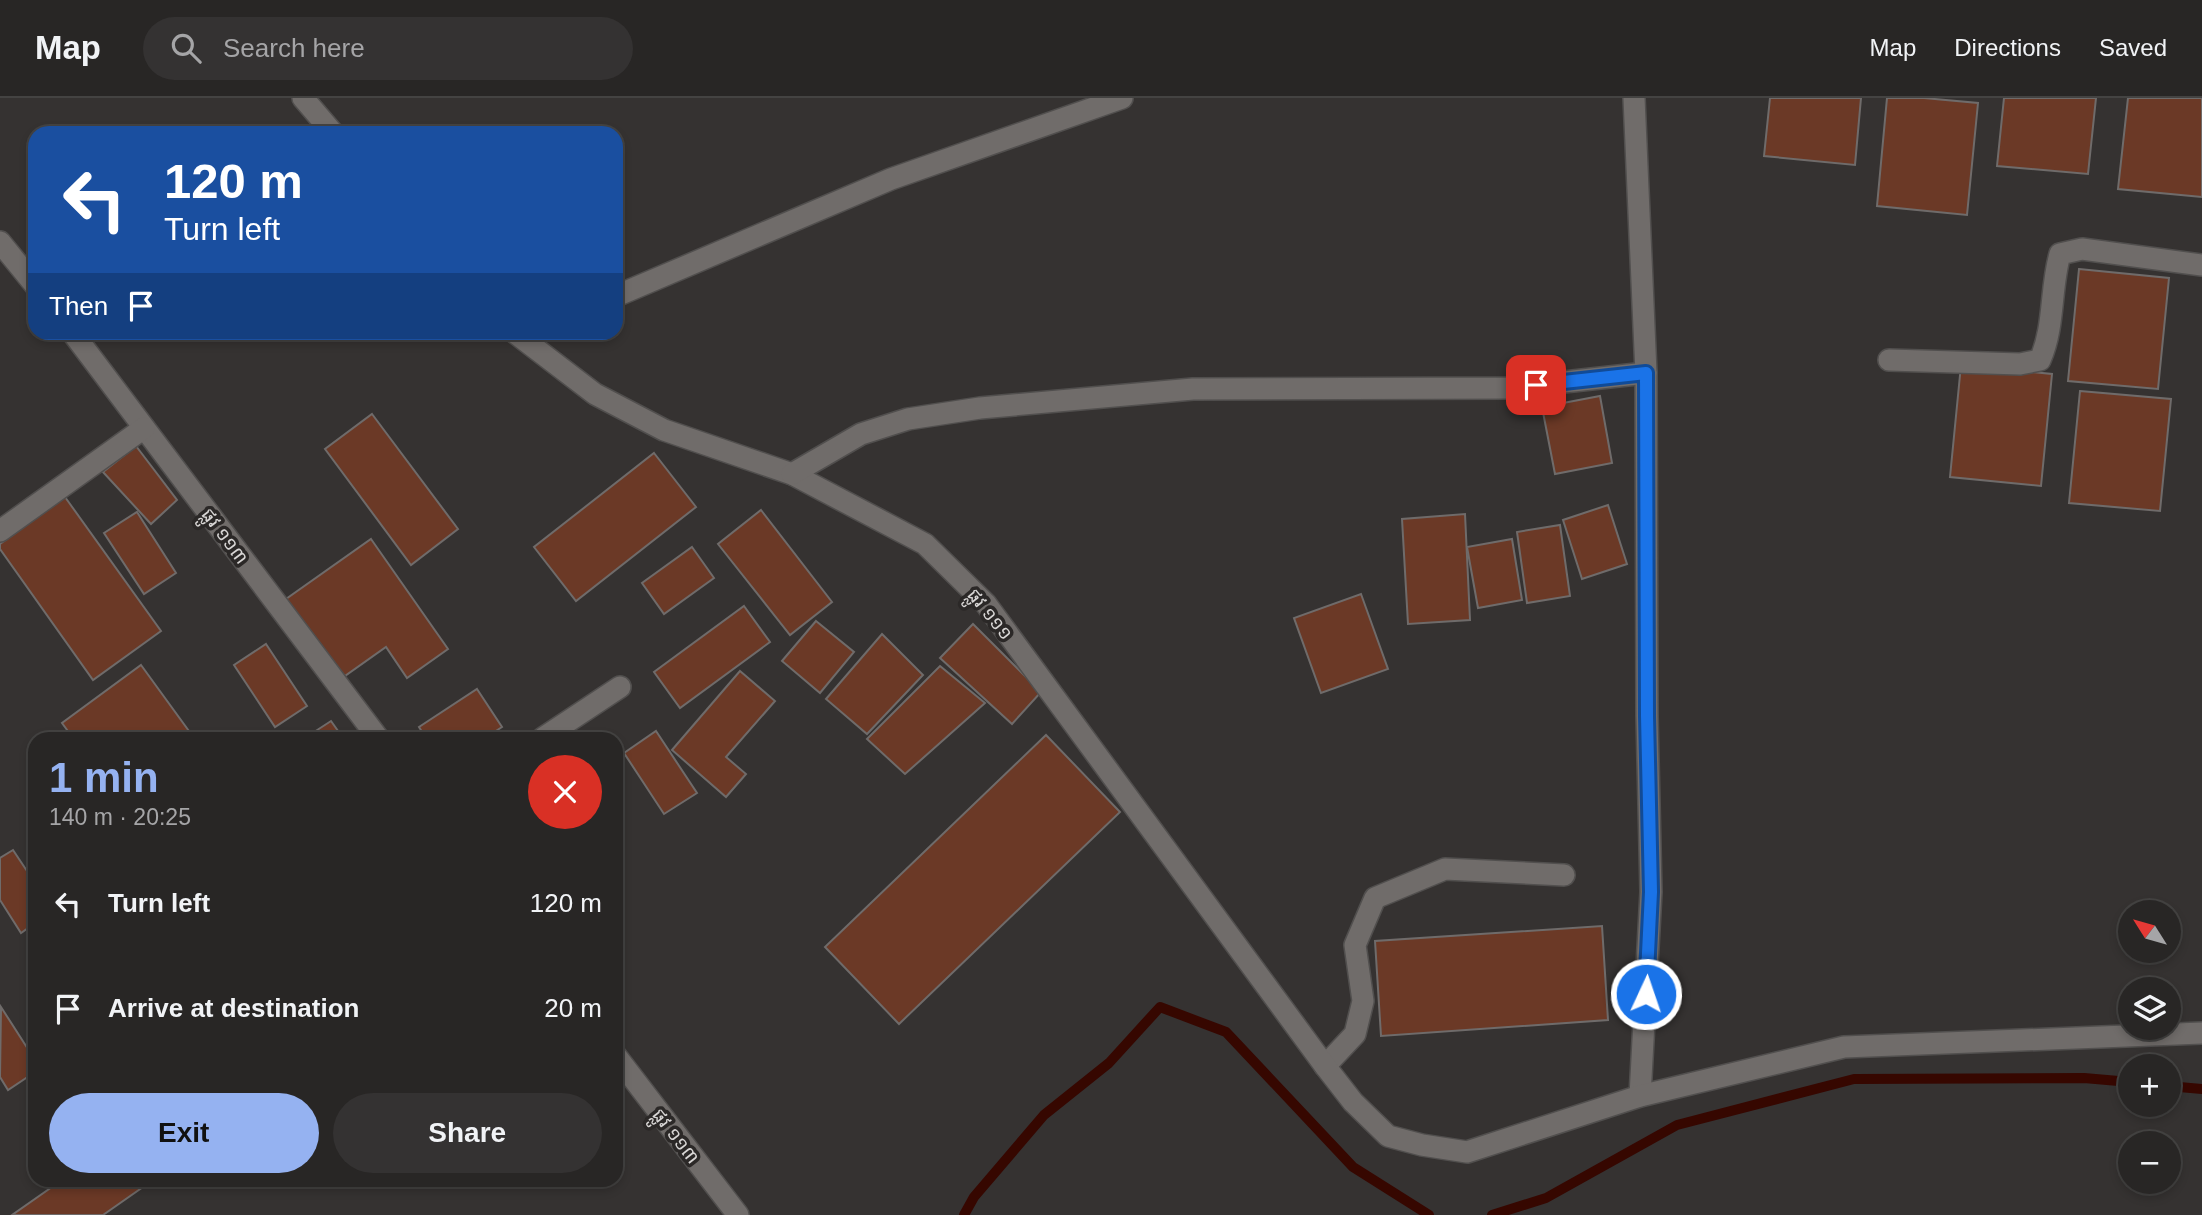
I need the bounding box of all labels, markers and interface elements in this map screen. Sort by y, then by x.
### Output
search box [143,17,633,80]
text: Map [35,29,101,66]
icon: search [167,29,205,67]
text: Search here [223,33,365,63]
text: Map [1870,34,1916,61]
text: Directions [1954,34,2061,61]
text: Saved [2099,34,2167,61]
icon: left [49,154,140,245]
text: 120 m [164,154,303,208]
text: Turn left [164,211,280,247]
icon: arrive [122,287,160,325]
text: Then [49,291,108,321]
pin [1506,355,1566,415]
icon: arrive [1517,366,1555,404]
street label: ផ្លូវ ១១៣ [192,504,253,572]
street label: ផ្លូវ ១១១ [958,584,1017,648]
text: 1 min [49,754,159,801]
button: close [528,755,602,829]
text: 140 m · 20:25 [49,804,191,830]
icon: left [49,885,87,923]
text: Turn left [108,888,210,918]
text: 120 m [530,888,602,918]
north arrow [2118,900,2180,962]
map controls [2118,900,2181,1194]
position arrow [1609,957,1683,1031]
button: layers [2118,977,2181,1040]
icon: arrive [49,990,87,1028]
text: Arrive at destination [108,993,359,1023]
text: 20 m [544,993,602,1023]
button: + [2118,1054,2181,1117]
button: Exit [49,1093,319,1173]
button: Share [333,1093,602,1173]
street label: ផ្លូវ ១១៣ [643,1104,704,1172]
button: − [2118,1131,2181,1194]

